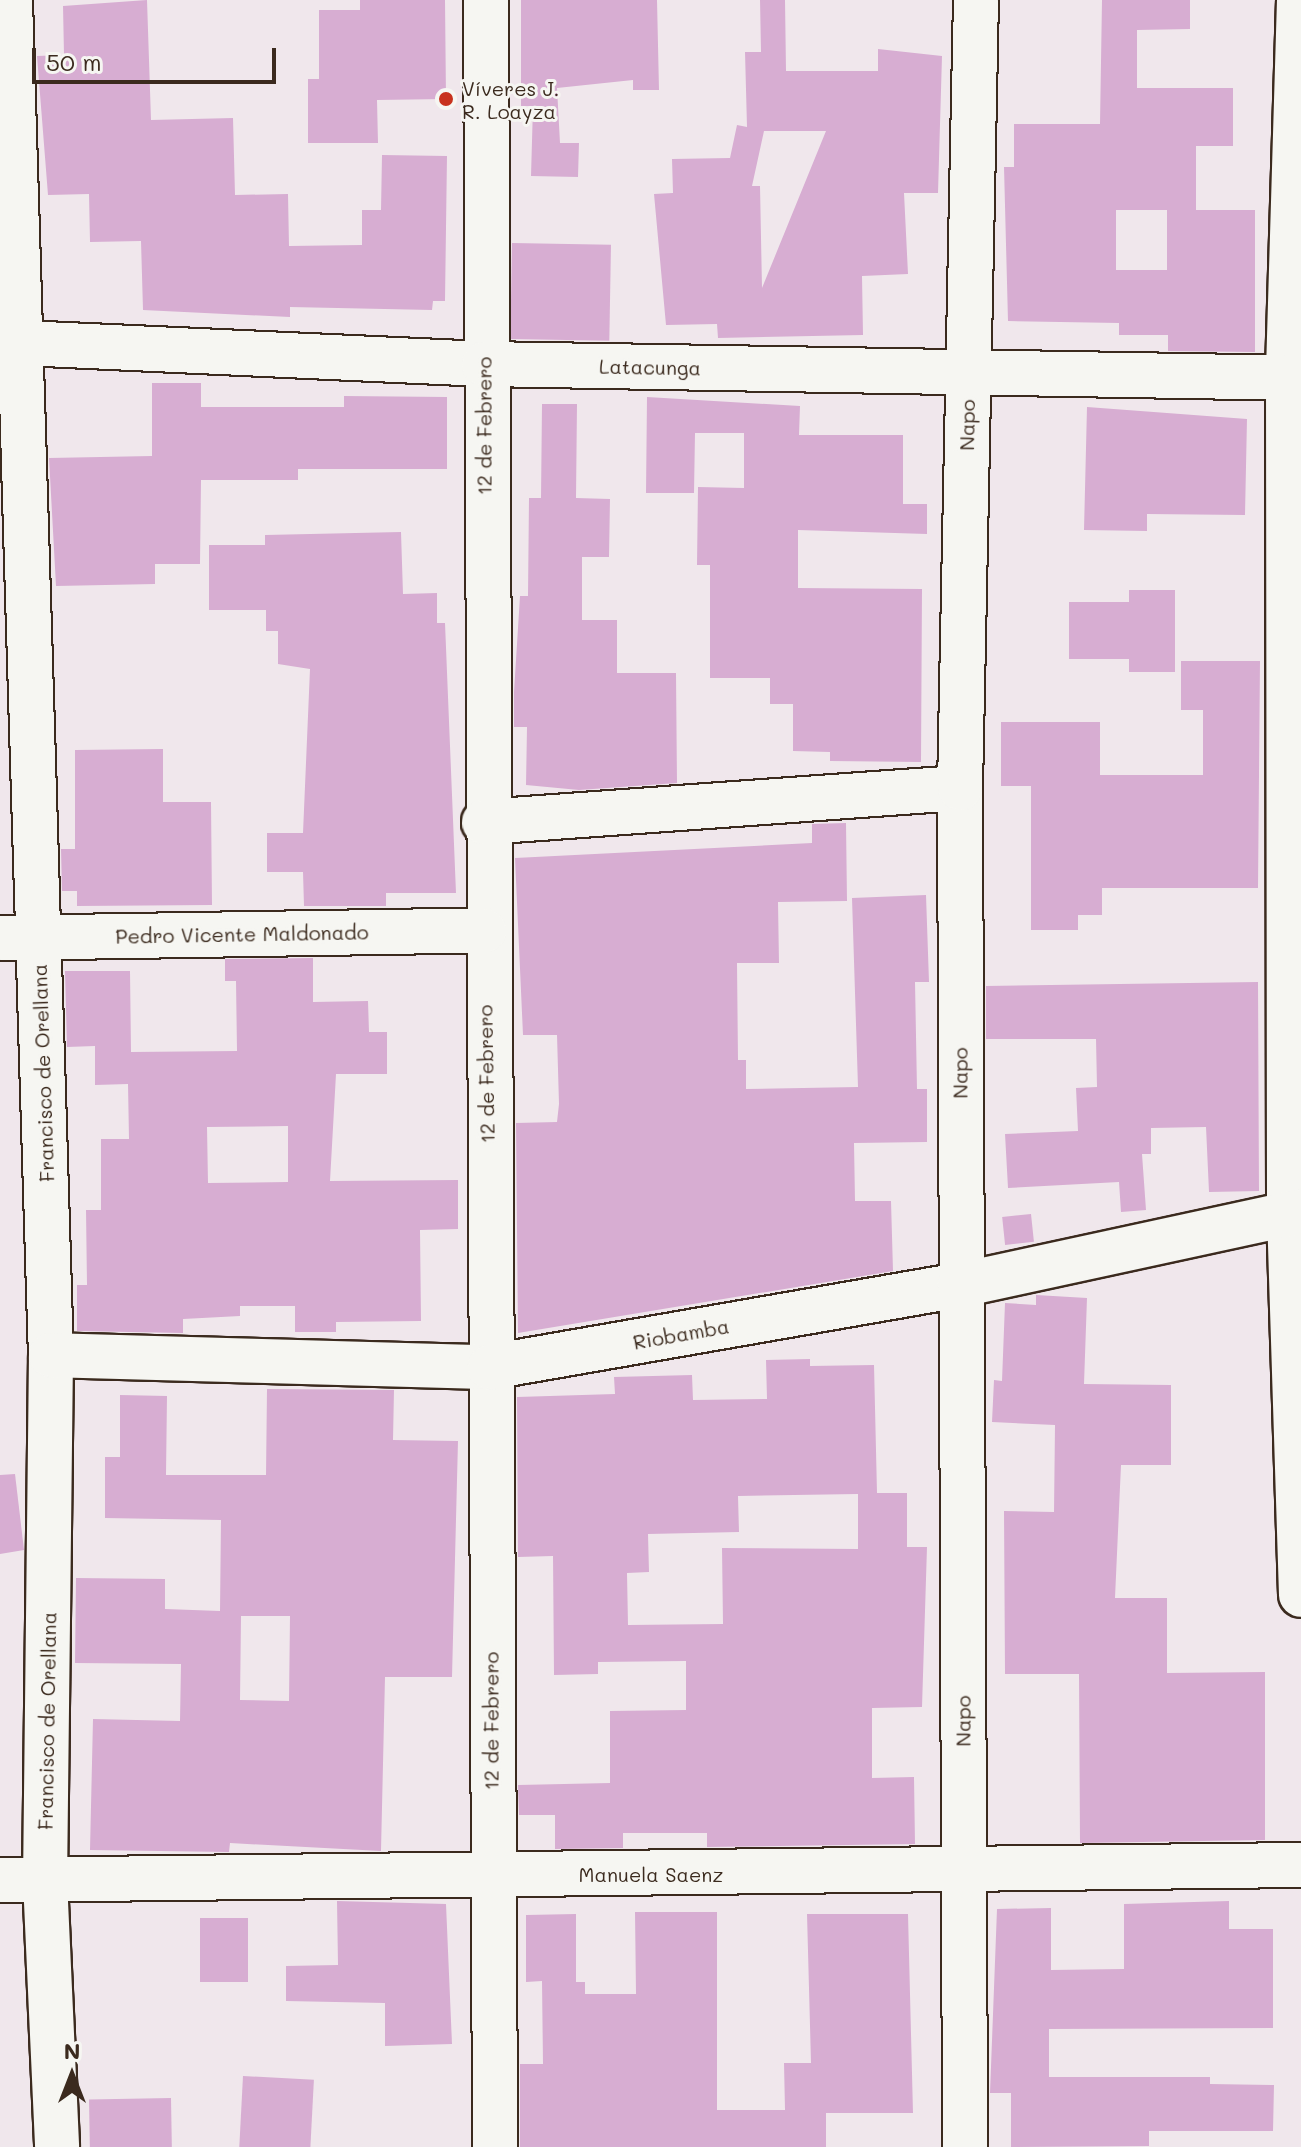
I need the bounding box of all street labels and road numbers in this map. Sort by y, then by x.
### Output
street label: Latacunga [599,354,701,380]
street label: 12 de Febrero [472,357,496,495]
street label: Napo [955,399,979,451]
street label: Pedro Vicente Maldonado [115,920,369,948]
street label: Francisco de Orellana [27,964,59,1182]
street label: 12 de Febrero [473,1005,499,1143]
street label: Napo [948,1047,972,1099]
street label: Riobamba [631,1314,731,1354]
street label: Francisco de Orellana [33,1612,61,1830]
street label: 12 de Febrero [479,1652,503,1790]
street label: Napo [951,1695,975,1747]
street label: Manuela Saenz [579,1862,723,1886]

